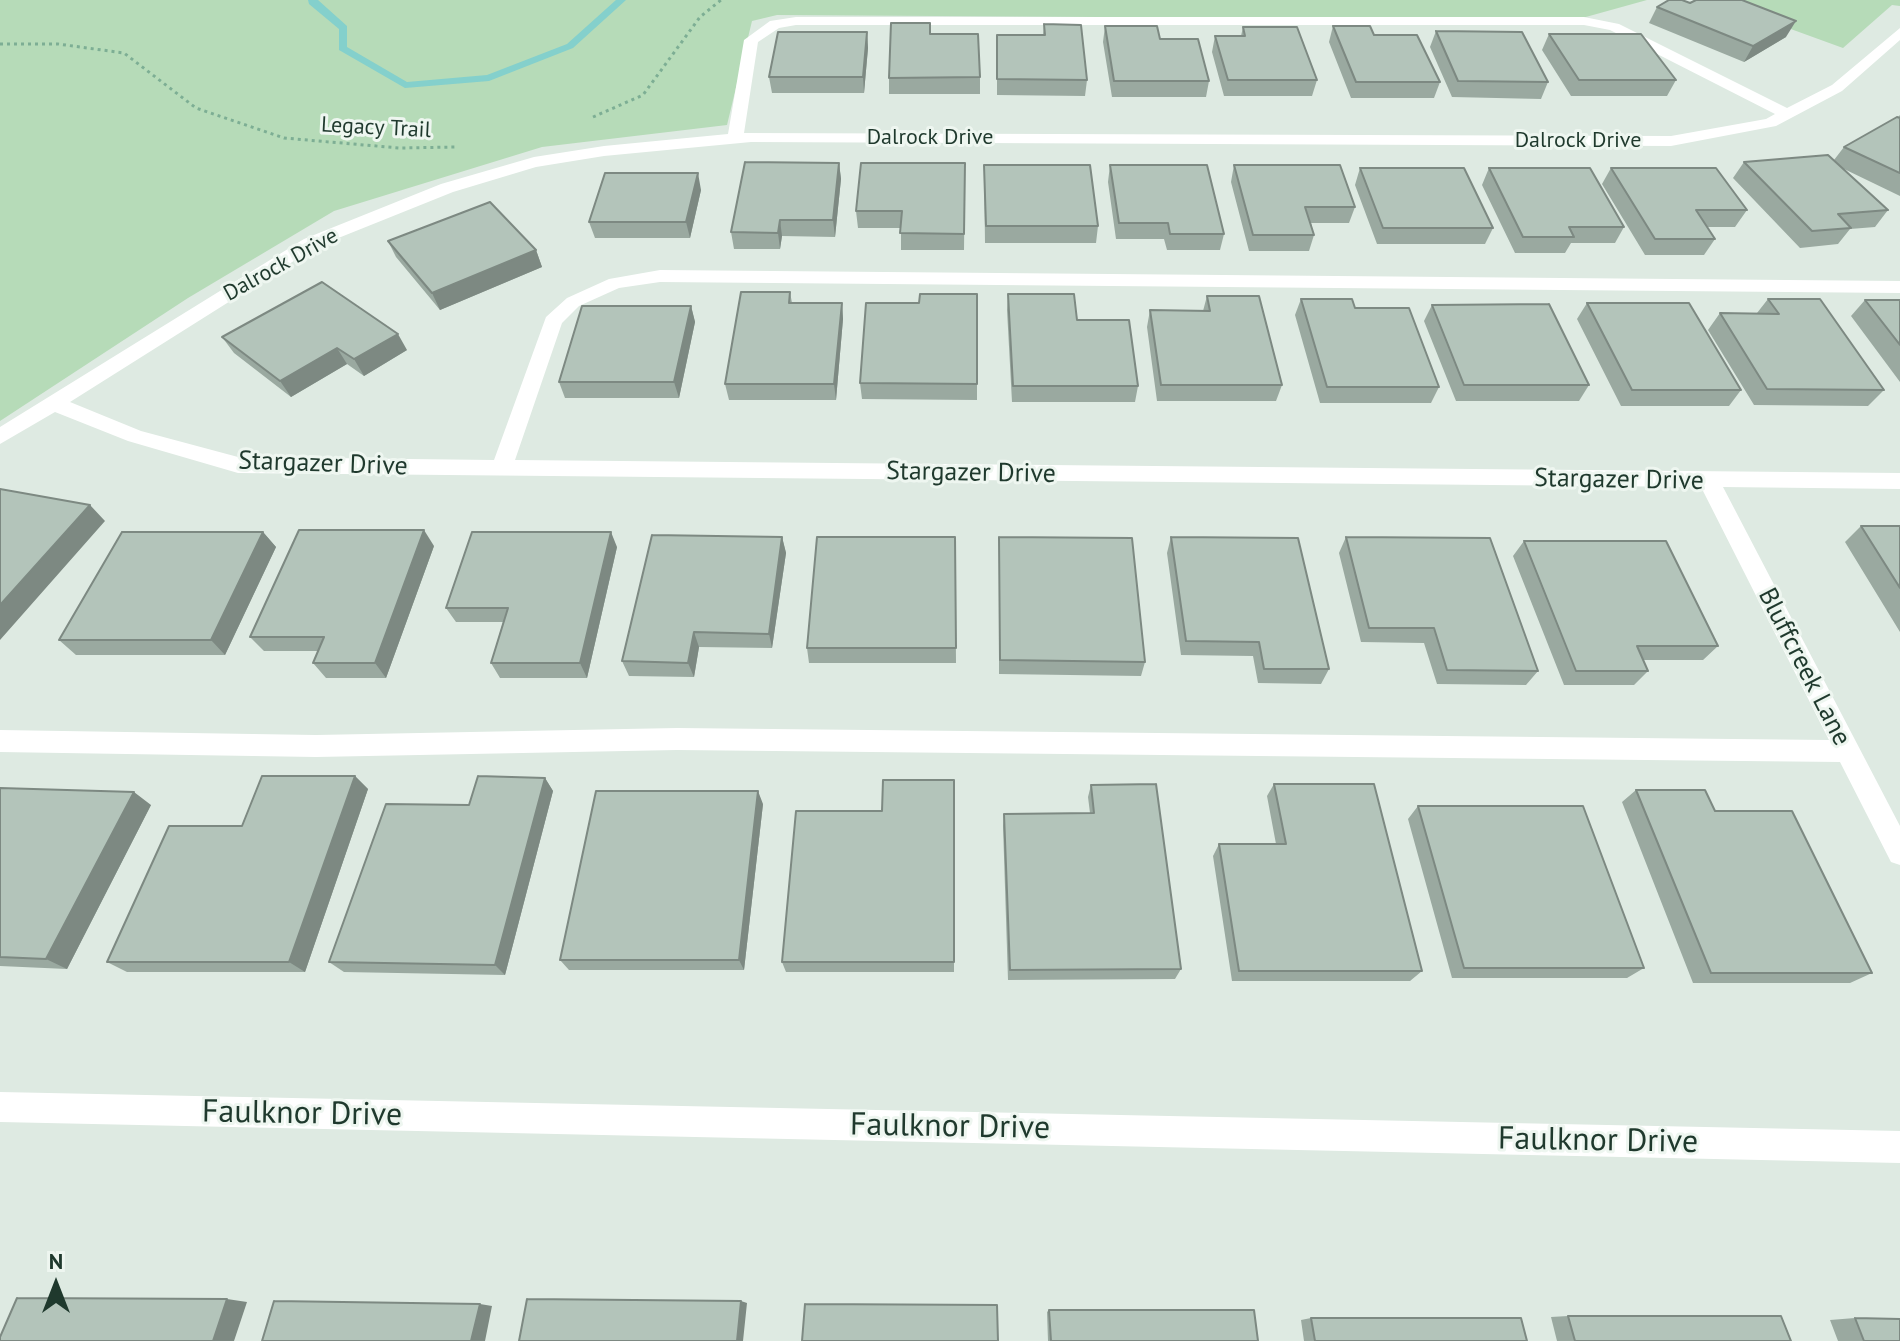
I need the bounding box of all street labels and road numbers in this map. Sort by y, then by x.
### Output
street label: Legacy Trail [320,112,432,144]
street label: Dalrock Drive [867,125,993,151]
street label: Dalrock Drive [1515,128,1641,154]
street label: Dalrock Drive [219,223,343,307]
street label: Stargazer Drive [238,445,408,483]
street label: Stargazer Drive [886,456,1056,490]
street label: Stargazer Drive [1534,463,1704,497]
street label: Bluffcreek Lane [1751,583,1857,751]
street label: Faulknor Drive [202,1093,402,1135]
street label: Faulknor Drive [850,1106,1050,1148]
street label: Faulknor Drive [1498,1120,1698,1162]

